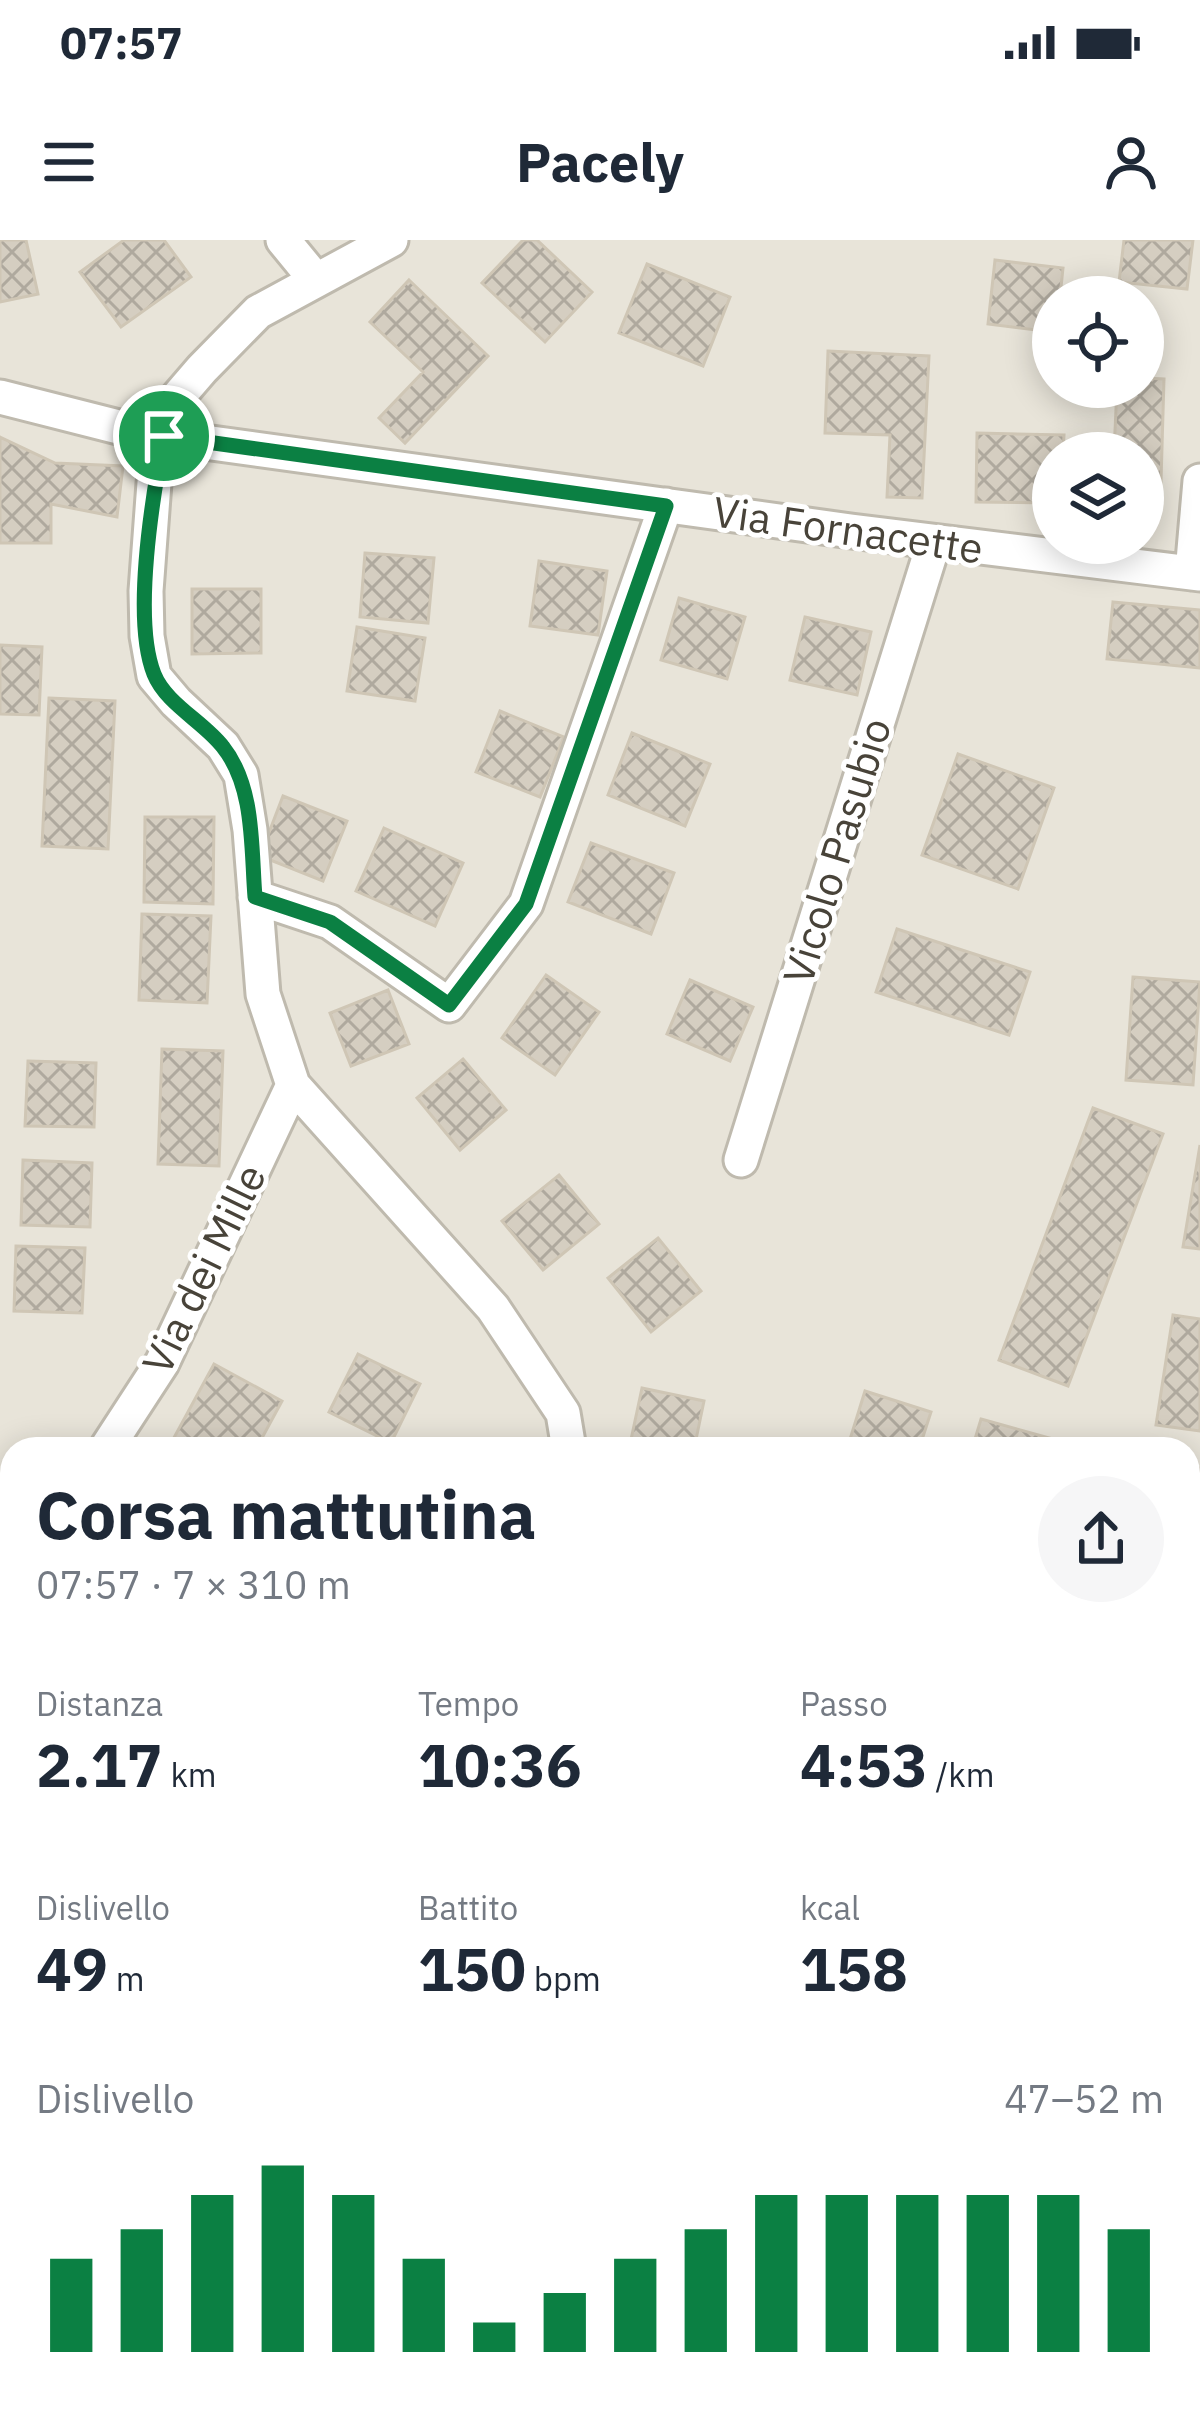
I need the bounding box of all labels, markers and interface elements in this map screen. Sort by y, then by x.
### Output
text: 07:57 [60,13,183,71]
text: Pacely [516,127,684,197]
icon: menu [36,129,102,195]
icon: person [1098,129,1164,195]
map controls [1032,276,1164,564]
button: locate [1032,276,1164,408]
pin [113,385,215,487]
icon: arrive [131,403,197,469]
button: layers [1032,432,1164,564]
street label: Via Fornacette [710,483,987,576]
street label: Vicolo Pasubio [770,711,903,991]
street label: Via dei Mille [129,1155,278,1383]
text: Corsa mattutina [36,1471,536,1557]
button: share [1038,1476,1164,1602]
text: 07:57 · 7 × 310 m [36,1559,351,1610]
text: Distanza [36,1682,163,1725]
text: Tempo [418,1682,519,1725]
text: Passo [800,1682,888,1725]
text: 2.17 [36,1725,163,1804]
text: 10:36 [418,1725,582,1804]
text: 4:53 [800,1725,928,1804]
text: km [163,1753,217,1796]
text: /km [928,1753,994,1796]
text: Dislivello [36,1886,170,1929]
text: Battito [418,1886,518,1929]
text: kcal [800,1886,860,1929]
text: 49 [36,1929,108,2008]
text: 150 [418,1929,526,2008]
text: 158 [800,1929,908,2008]
text: m [108,1957,145,2000]
text: bpm [526,1957,601,2000]
text: Dislivello [36,2073,194,2124]
text: 47–52 m [1004,2073,1164,2124]

